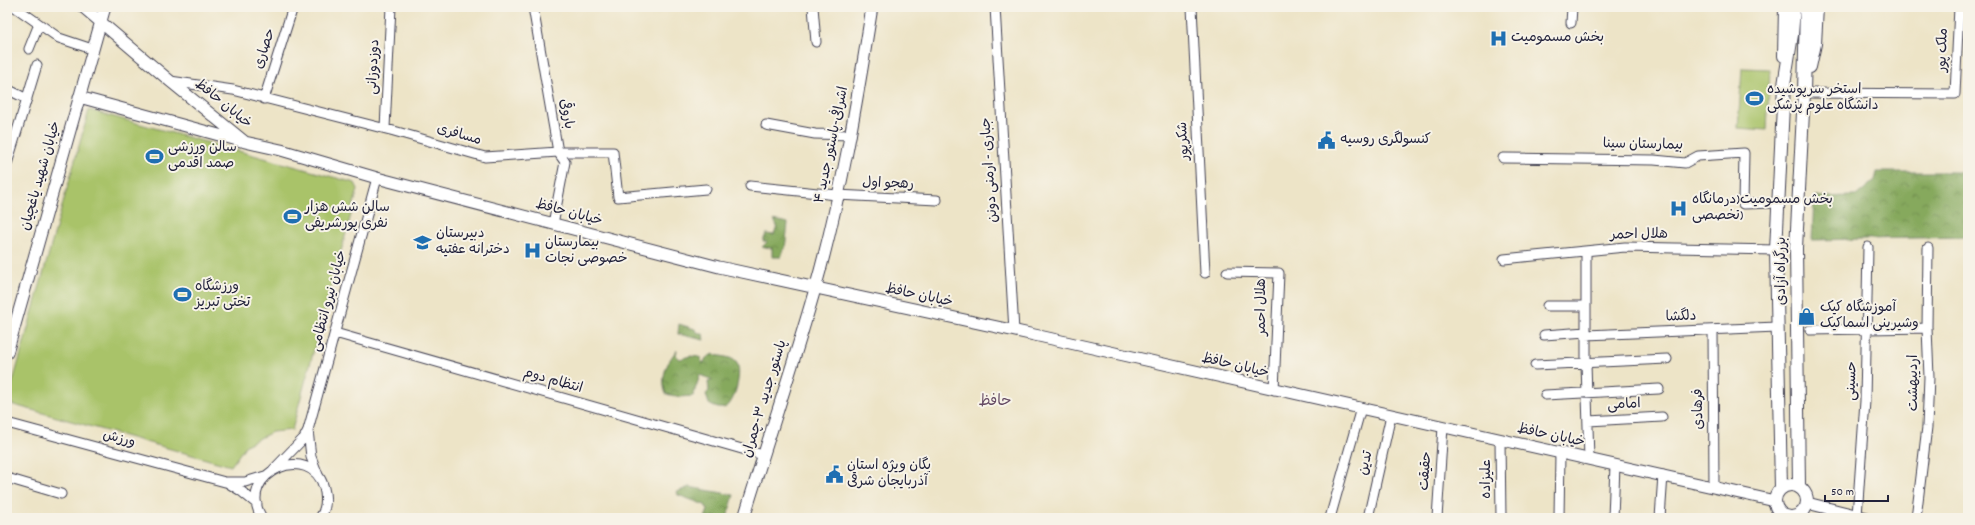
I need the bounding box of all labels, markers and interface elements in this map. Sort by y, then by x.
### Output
street label: حصاری [249,26,281,72]
hospital icon: بخش مسمومیت [1488,28,1508,48]
place label: بخش مسمومیت [1511,28,1604,48]
street label: ملک پور [1932,28,1954,73]
street label: دوزدوزانی [363,39,385,95]
street label: خیابان حافظ [190,75,256,133]
place label: استخر سرپوشیده دانشگاه علوم پزشکی [1767,80,1879,116]
street label: اشرافی-پاستور جدید ۴ [809,84,854,205]
sports icon: استخر سرپوشیده دانشگاه علوم پزشکی [1744,88,1764,108]
street label: باروقی [554,97,578,131]
street label: جباری - ارمنی دونن [976,117,1004,223]
street label: خیابان شهید یاغچیان [16,119,66,233]
street label: مسافری [434,119,484,151]
street label: شکرپور [1173,121,1195,162]
public building icon: کنسولگری روسیه [1317,130,1337,150]
place label: کنسولگری روسیه [1340,130,1431,150]
street label: بیمارستان سینا [1603,134,1683,156]
place label: سالن ورزشی صمد اقدمی [168,138,237,174]
sports icon: سالن ورزشی صمد اقدمی [145,146,165,166]
street label: رهجو اول [862,173,914,195]
place label: بخش مسمومیت(درمانگاه تخصصی) [1692,190,1833,226]
street label: خیابان حافظ [533,194,605,232]
place label: سالن شش هزار نفری پورشریفی [304,198,390,234]
hospital icon: بخش مسمومیت(درمانگاه تخصصی) [1669,198,1689,218]
sports icon: سالن شش هزار نفری پورشریفی [282,206,302,226]
place label: دبیرستان دخترانه عفتیه [436,224,510,260]
street label: هلال احمر [1609,224,1668,246]
school or university icon: دبیرستان دخترانه عفتیه [413,232,433,252]
place label: بیمارستان خصوصی نجات [545,233,628,269]
street label: بزرگراه آزادی [1772,237,1792,305]
hospital icon: بیمارستان خصوصی نجات [522,241,542,261]
street label: خیابان نیرو انتظامی [306,248,352,354]
place label: ورزشگاه تختی تبریز [194,277,251,313]
street label: هلال احمر [1252,278,1272,337]
street label: خیابان حافظ [883,279,955,313]
sports icon: ورزشگاه تختی تبریز [172,285,192,305]
place label: آموزشگاه کیک وشیرینی اسماکیک [1820,298,1919,334]
street label: دلگشا [1665,306,1697,328]
shop icon: آموزشگاه کیک وشیرینی اسماکیک [1797,306,1817,326]
street label: پاستور جدید ۳-چمران [738,338,792,460]
street label: خیابان حافظ [1199,349,1271,383]
street label: اردیبهشت [1904,355,1924,411]
street label: حسینی [1841,361,1863,401]
street label: انتظام دوم [521,363,585,399]
street label: فرهادی [1689,388,1709,430]
district label: حافظ [979,391,1011,413]
street label: امامی [1607,394,1641,416]
street label: خیابان حافظ [1515,419,1587,453]
street label: ورزش [101,425,137,453]
street label: تدین [1353,448,1379,477]
street label: حقیقت [1415,451,1437,491]
place label: یگان ویژه استان آذربایجان شرقی [847,456,931,492]
street label: علیزاده [1477,459,1497,499]
public building icon: یگان ویژه استان آذربایجان شرقی [824,464,844,484]
scale bar [1825,477,1888,503]
text: 50 m [1831,484,1854,501]

